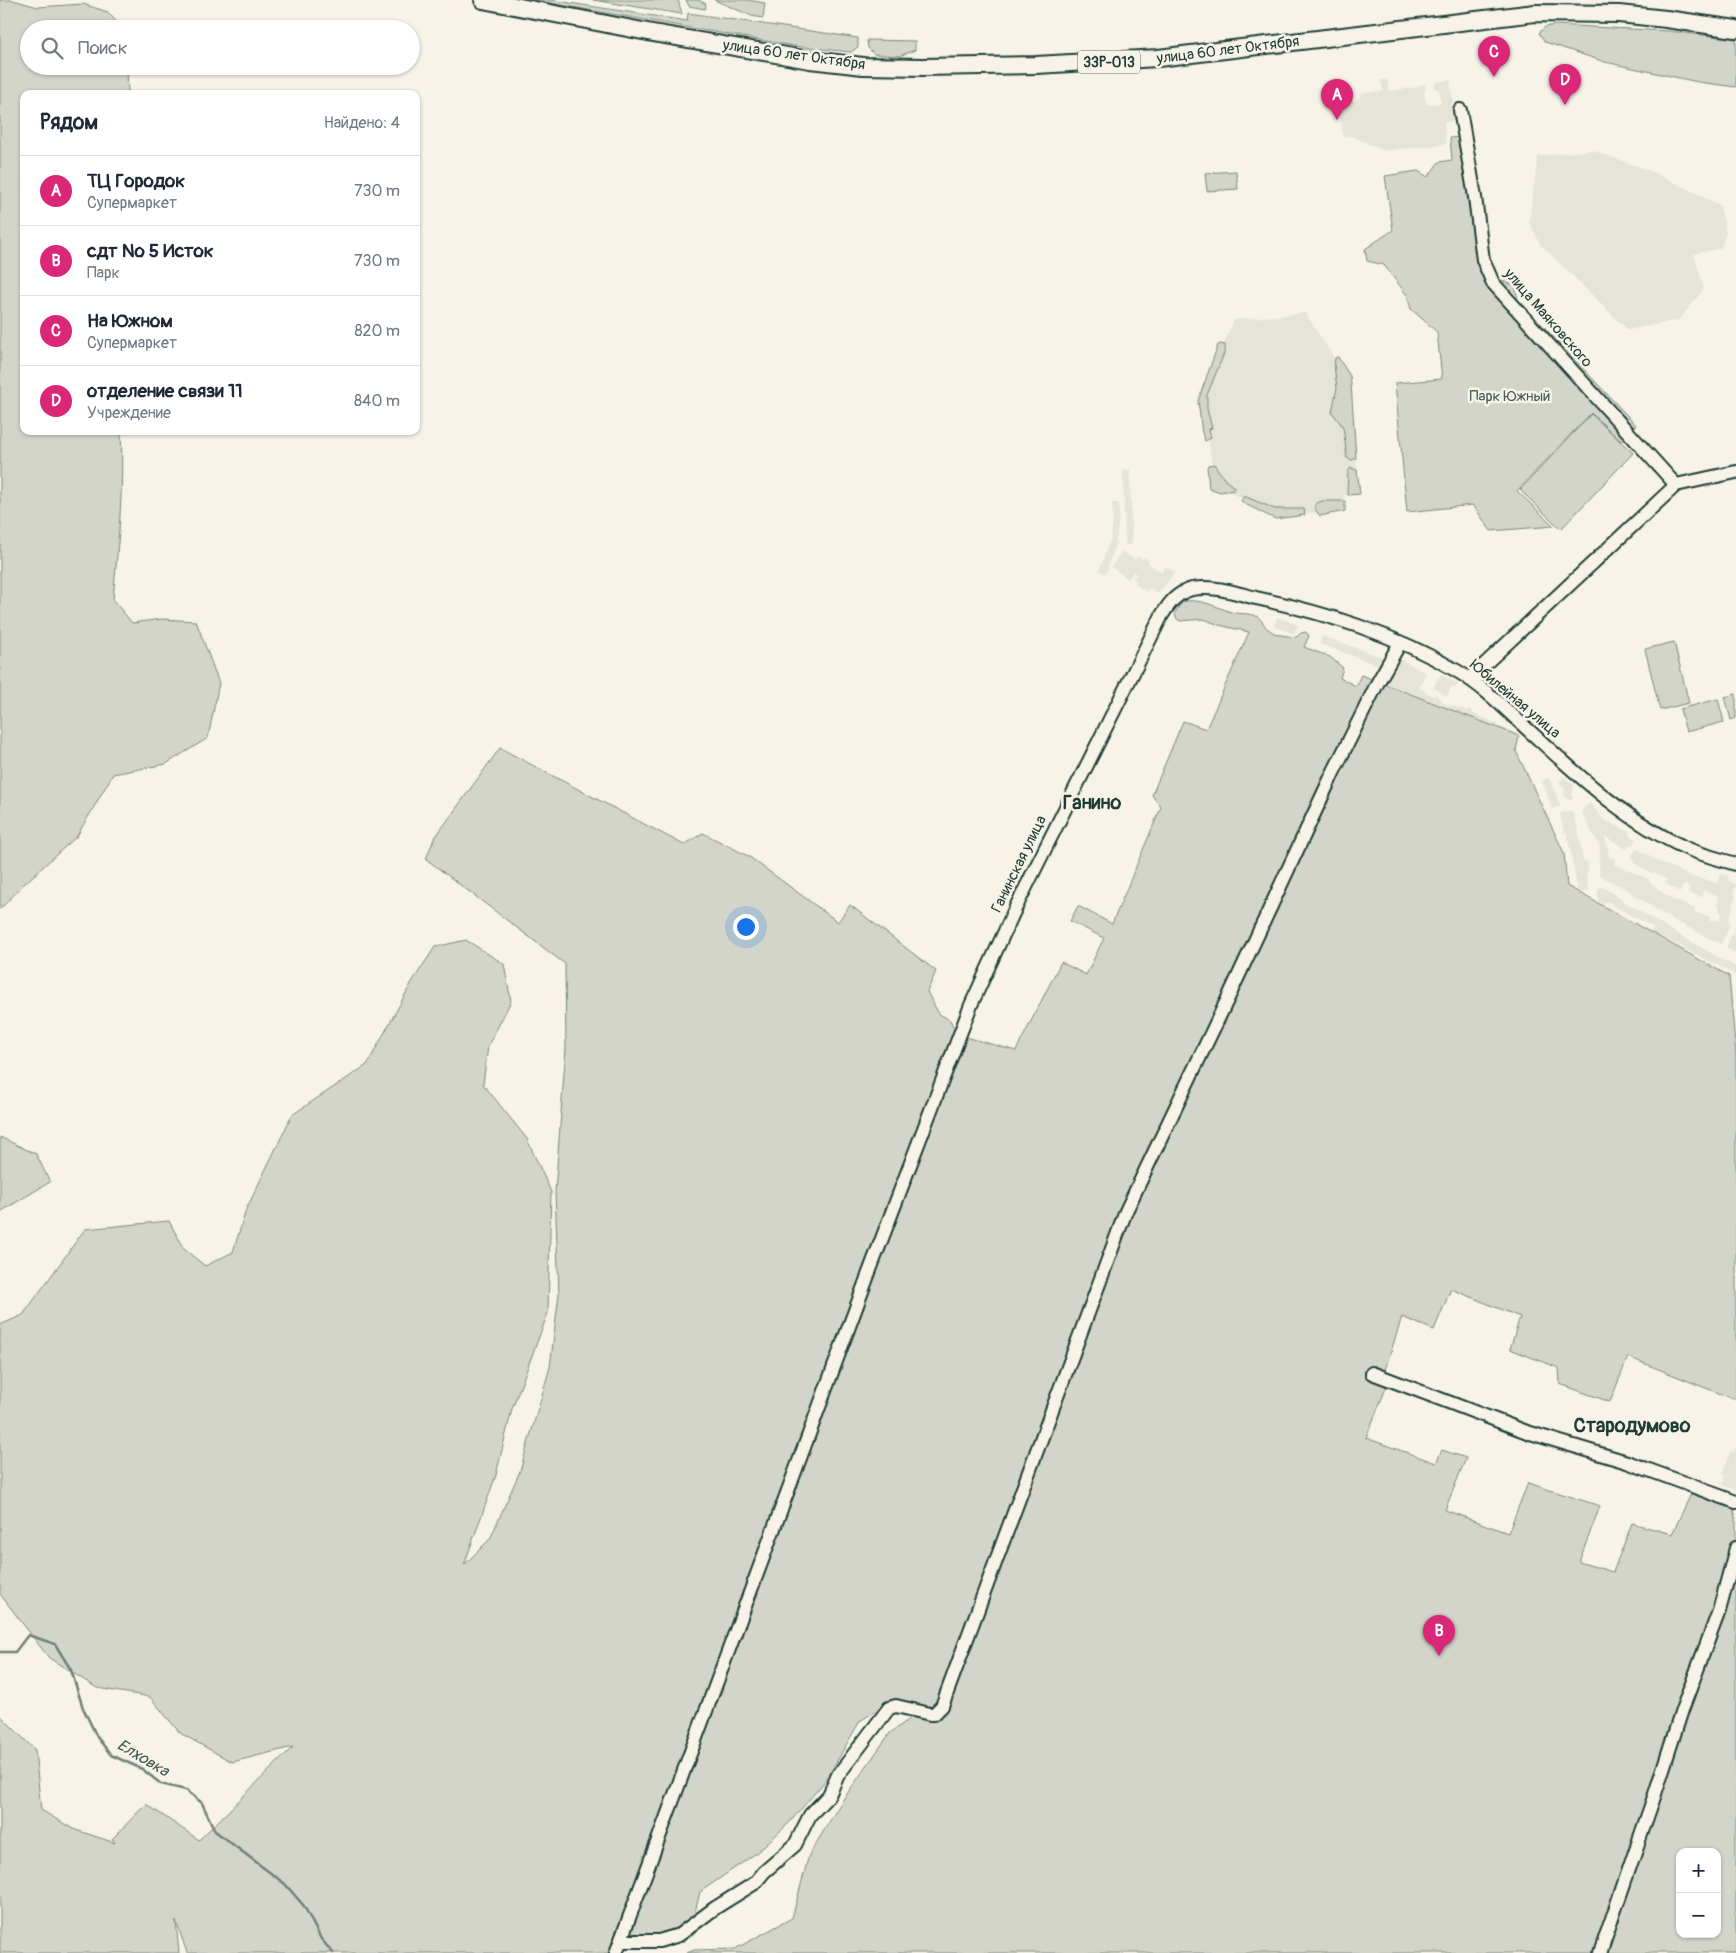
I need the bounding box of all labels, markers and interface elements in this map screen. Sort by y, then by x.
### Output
search box [20,20,420,75]
street label: улица 60 лет Октября [1155,32,1300,68]
icon: search [38,34,66,62]
street label: улица 60 лет Октября [721,35,866,74]
text: Поиск [78,36,128,60]
pin: C [1478,36,1510,77]
road number: 33Р-013 [1078,51,1140,74]
pin: D [1549,64,1581,105]
pin: A [1321,79,1353,120]
text: Рядом [40,109,98,136]
text: Найдено: 4 [324,113,400,133]
text: ТЦ Городок [87,169,185,193]
text: A [51,181,61,201]
text: 730 m [354,181,400,201]
text: Супермаркет [87,193,177,213]
text: сдт № 5 Исток [87,239,213,263]
text: B [51,251,61,271]
text: 730 m [354,251,400,271]
text: Парк [87,263,120,283]
street label: улица Маяковского [1499,264,1596,371]
text: На Южном [87,309,173,333]
text: C [51,321,61,341]
text: 820 m [354,321,400,341]
text: Супермаркет [87,333,177,353]
text: отделение связи 11 [87,379,243,403]
park label: Парк Южный [1470,387,1550,406]
text: D [51,391,61,411]
text: 840 m [354,391,400,411]
text: Учреждение [87,403,171,423]
street label: Юбилейная улица [1466,655,1564,743]
district label: Ганино [1063,790,1121,815]
street label: Ганинская улица [987,812,1051,916]
your location [733,914,759,940]
district label: Стародумово [1574,1413,1691,1438]
pin: B [1423,1615,1455,1656]
water label: Елховка [113,1735,174,1782]
map controls [1676,1848,1721,1938]
button: + [1676,1848,1721,1893]
button: − [1676,1893,1721,1938]

